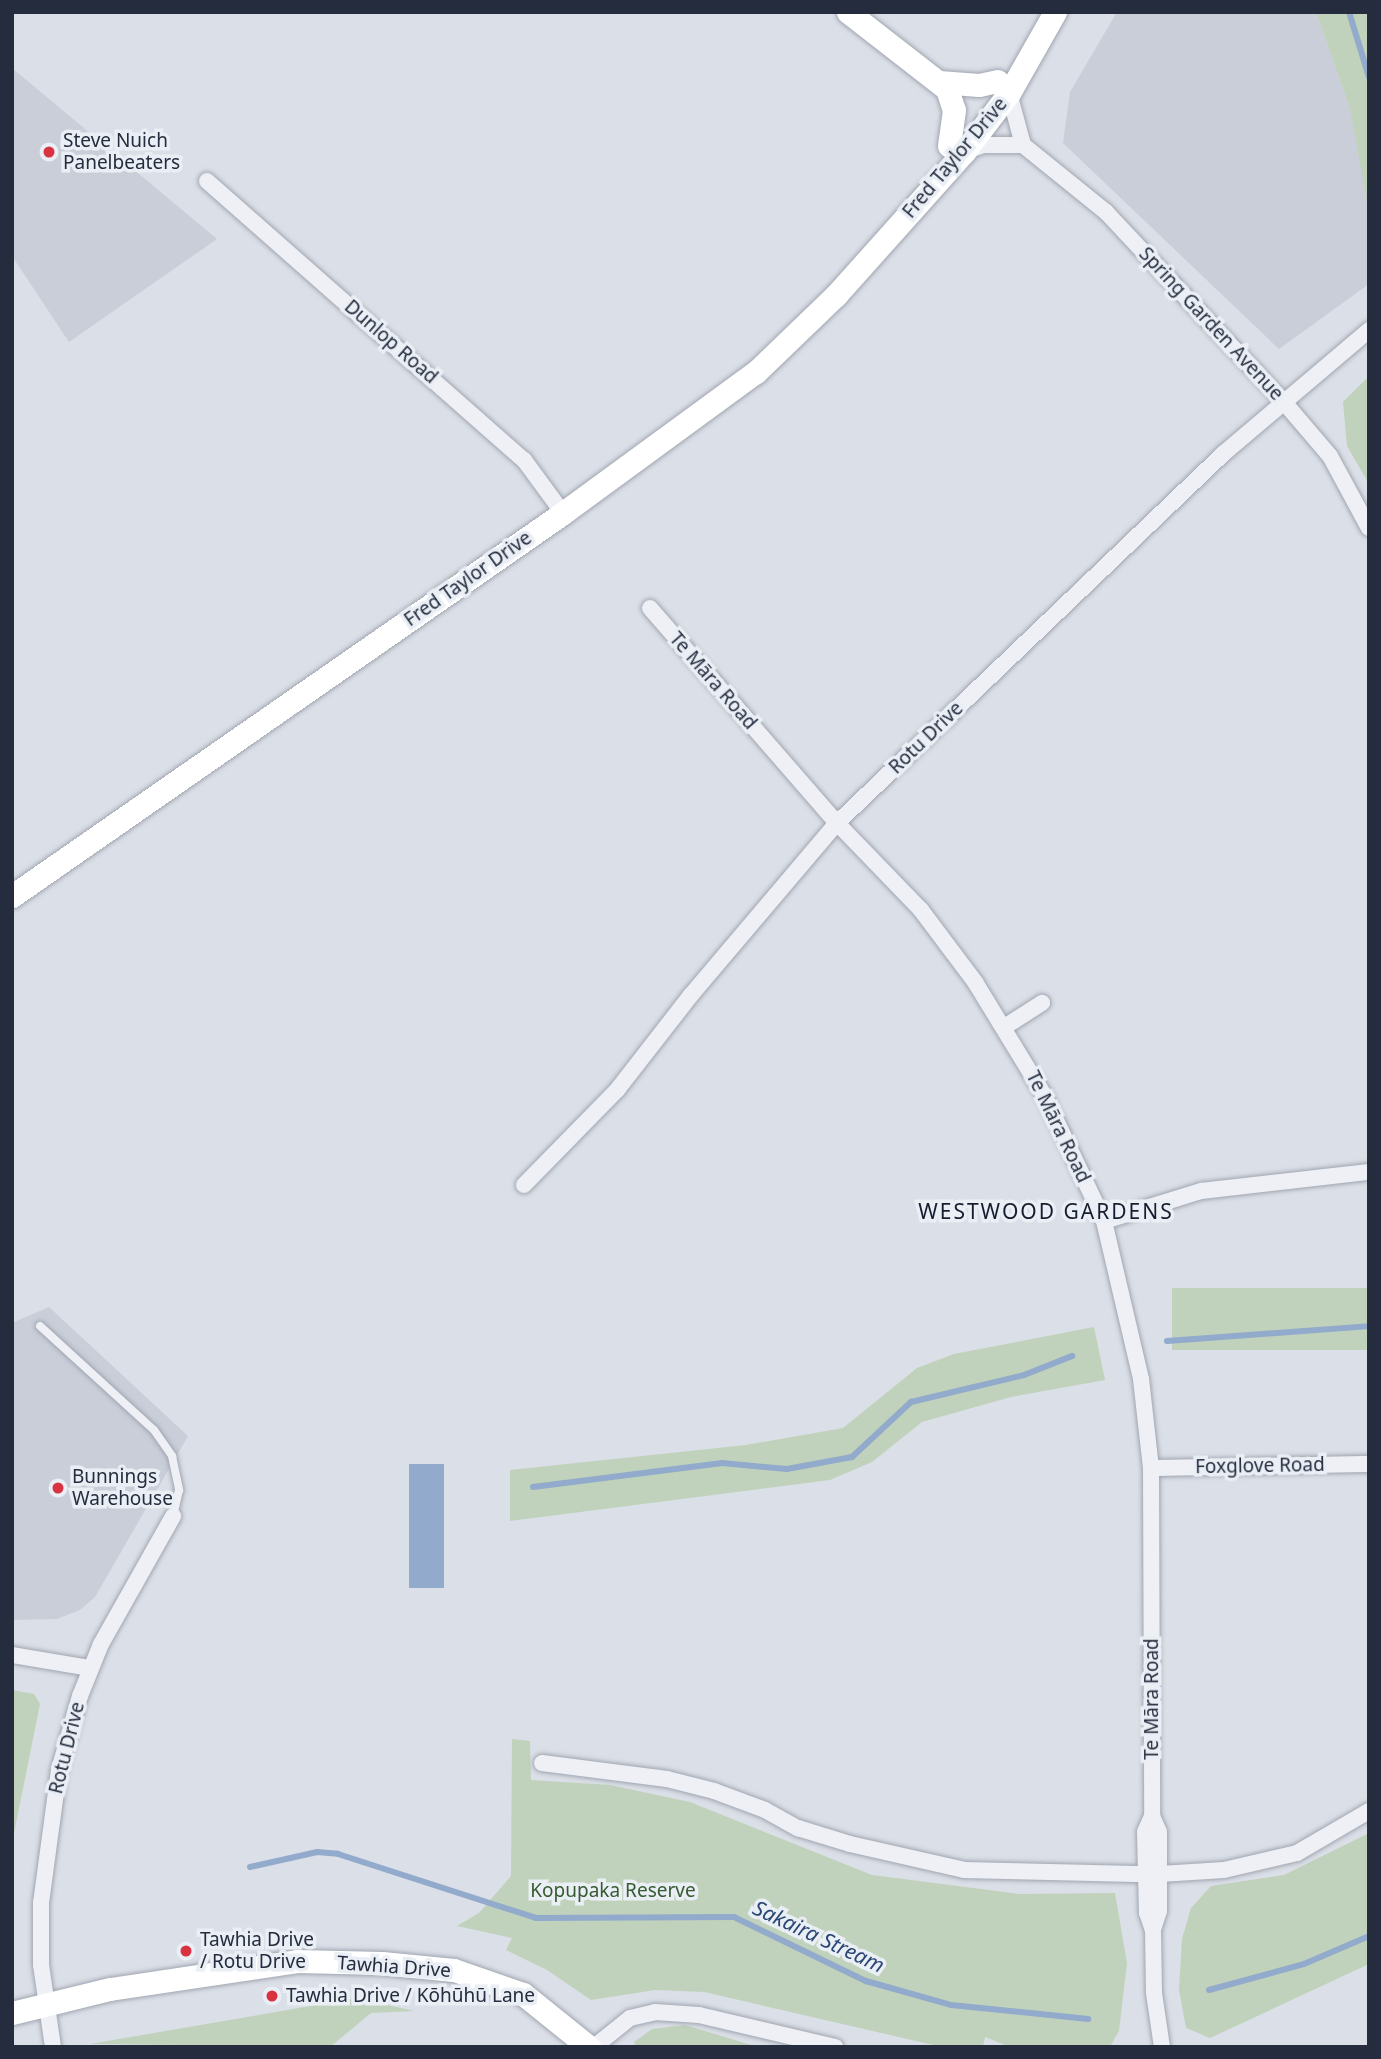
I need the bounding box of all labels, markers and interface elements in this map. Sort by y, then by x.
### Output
street label: Fred Taylor Drive [898,93,1012,223]
place label: Steve Nuich Panelbeaters [63,130,180,174]
marker: Steve Nuich Panelbeaters [41,144,57,160]
street label: Spring Garden Avenue [1134,243,1288,405]
street label: Dunlop Road [340,295,442,389]
street label: Fred Taylor Drive [400,527,536,631]
street label: Te Māra Road [665,628,761,734]
street label: Rotu Drive [884,697,968,779]
street label: Te Māra Road [1021,1067,1095,1187]
district label: WESTWOOD GARDENS [920,1198,1172,1224]
street label: Foxglove Road [1195,1453,1325,1479]
place label: Bunnings Warehouse [72,1466,173,1510]
marker: Bunnings Warehouse [50,1480,66,1496]
street label: Te Māra Road [1141,1638,1163,1760]
street label: Rotu Drive [45,1700,89,1796]
park label: Kopupaka Reserve [530,1880,696,1902]
water label: Sakaira Stream [749,1895,889,1977]
place label: Tawhia Drive / Rotu Drive [200,1929,314,1973]
marker: Tawhia Drive / Rotu Drive [178,1943,194,1959]
street label: Tawhia Drive [336,1952,452,1982]
place label: Tawhia Drive / Kōhūhū Lane [286,1985,535,2007]
marker: Tawhia Drive / Kōhūhū Lane [264,1988,280,2004]

